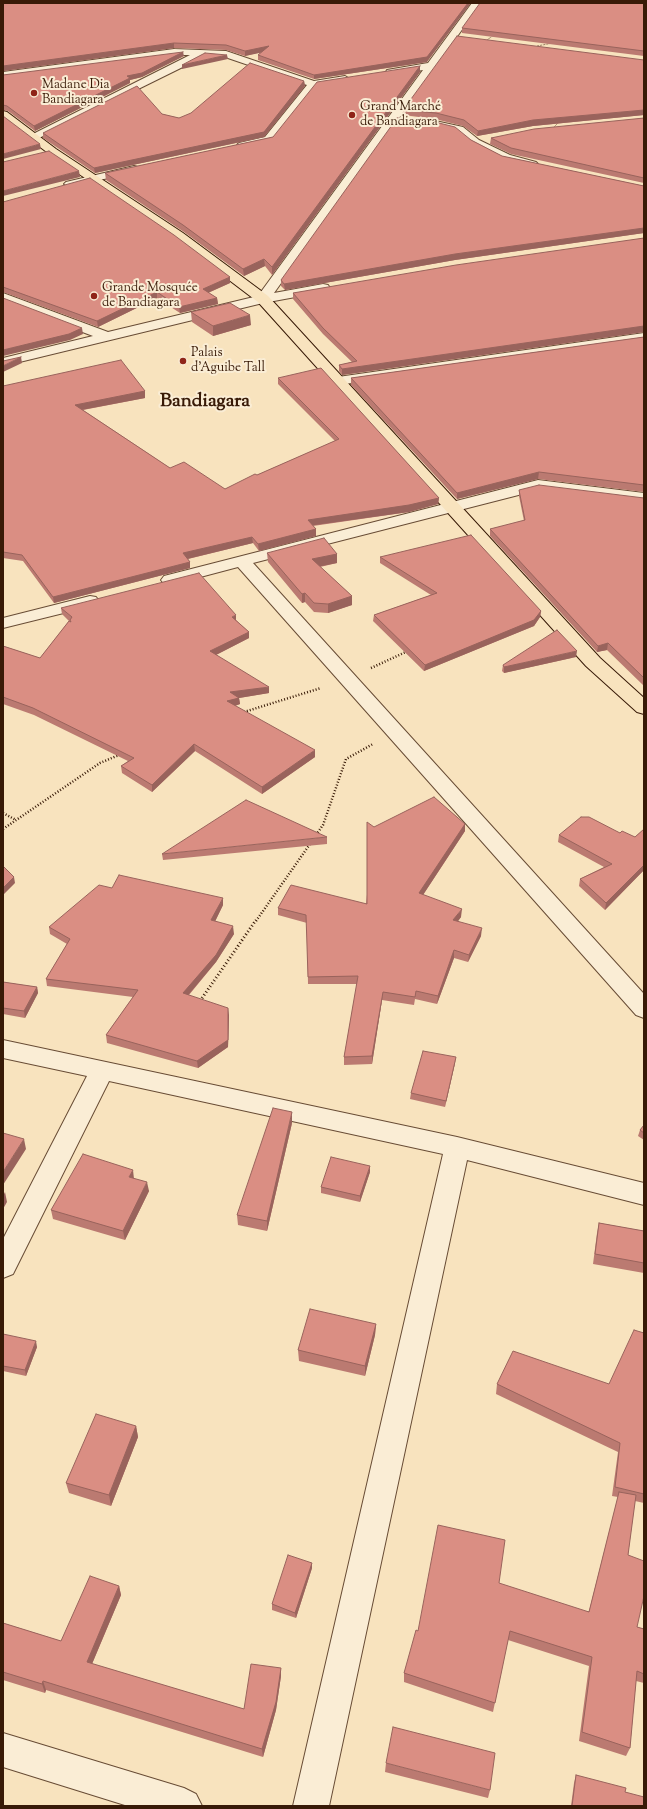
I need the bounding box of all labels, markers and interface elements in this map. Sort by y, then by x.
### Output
place label: Madane Dia Bandiagara [42,78,109,109]
marker: Madane Dia Bandiagara [29,88,39,98]
place label: Grand Marché de Bandiagara [360,100,441,131]
marker: Grand Marché de Bandiagara [347,110,357,120]
place label: Grande Mosquée de Bandiagara [102,281,198,312]
marker: Grande Mosquée de Bandiagara [89,291,99,301]
place label: Palais d'Aguibe Tall [191,346,265,377]
marker: Palais d'Aguibe Tall [178,356,188,366]
district label: Bandiagara [160,392,250,414]

